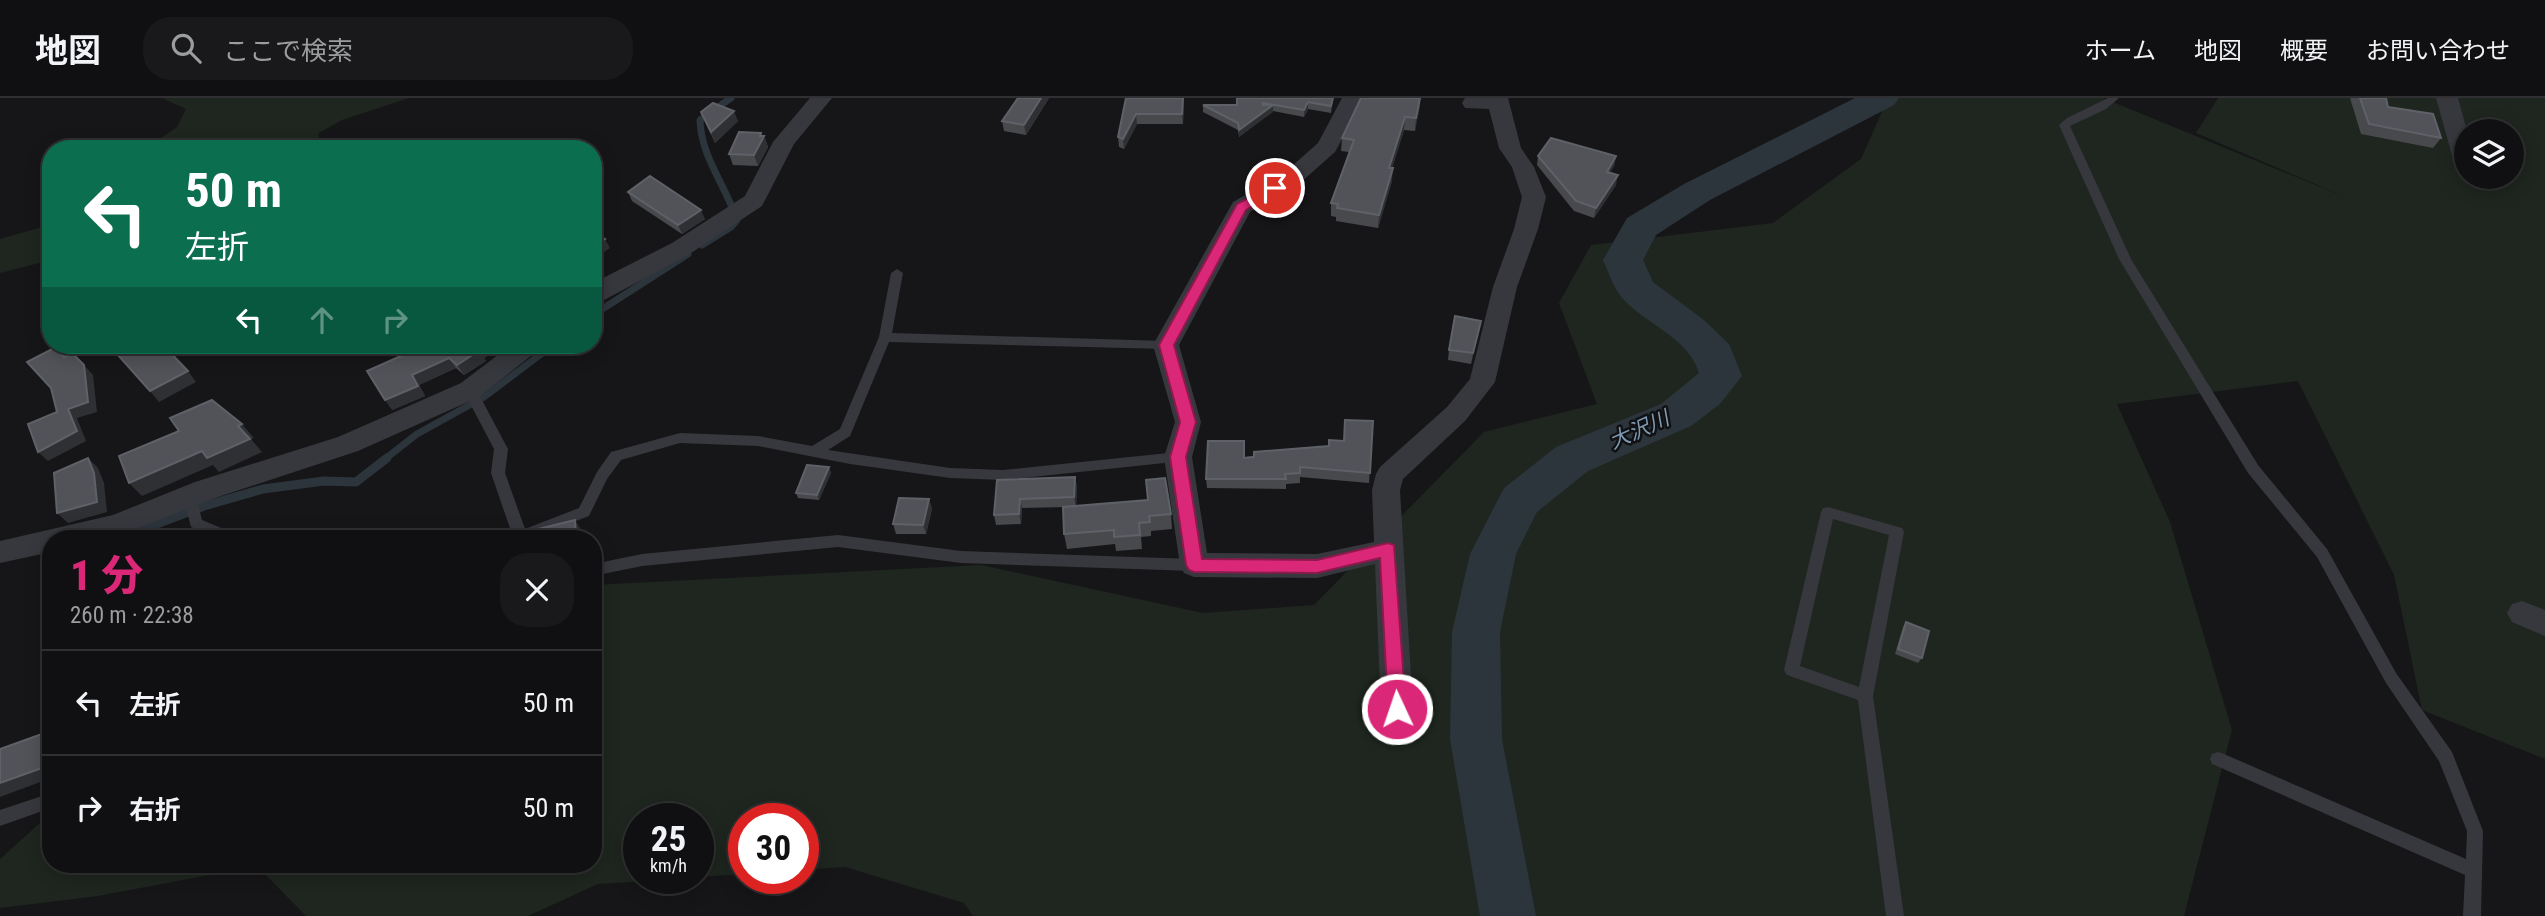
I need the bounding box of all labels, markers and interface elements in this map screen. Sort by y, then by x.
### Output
search box [143,17,633,80]
icon: search [167,29,205,67]
text: 地図 [35,31,101,70]
text: ここで検索 [223,36,353,66]
text: ホーム [2085,37,2156,65]
text: 地図 [2194,37,2242,65]
text: 概要 [2280,37,2328,65]
text: お問い合わせ [2366,37,2510,65]
map controls [2454,119,2524,189]
button: layers [2454,119,2524,189]
pin [1245,158,1305,218]
text: 50 m [185,162,282,219]
icon: left [70,168,161,259]
icon: arrive [1256,169,1294,207]
text: 左折 [185,228,249,266]
icon: left [230,301,268,339]
icon: ahead [303,301,341,339]
icon: right [376,301,414,339]
water label: 大沢川 [1605,405,1674,454]
text: 1 分 [70,551,143,600]
button: close [500,553,574,627]
text: 260 m · 22:38 [70,602,194,629]
position arrow [1360,672,1434,746]
icon: left [70,684,108,722]
text: 50 m [523,688,574,718]
text: 左折 [129,690,181,720]
icon: right [70,789,108,827]
text: 50 m [523,793,574,823]
text: 右折 [129,795,181,825]
speed limit sign: 30 [728,803,819,894]
text: 25 [651,819,686,860]
text: km/h [650,855,687,876]

